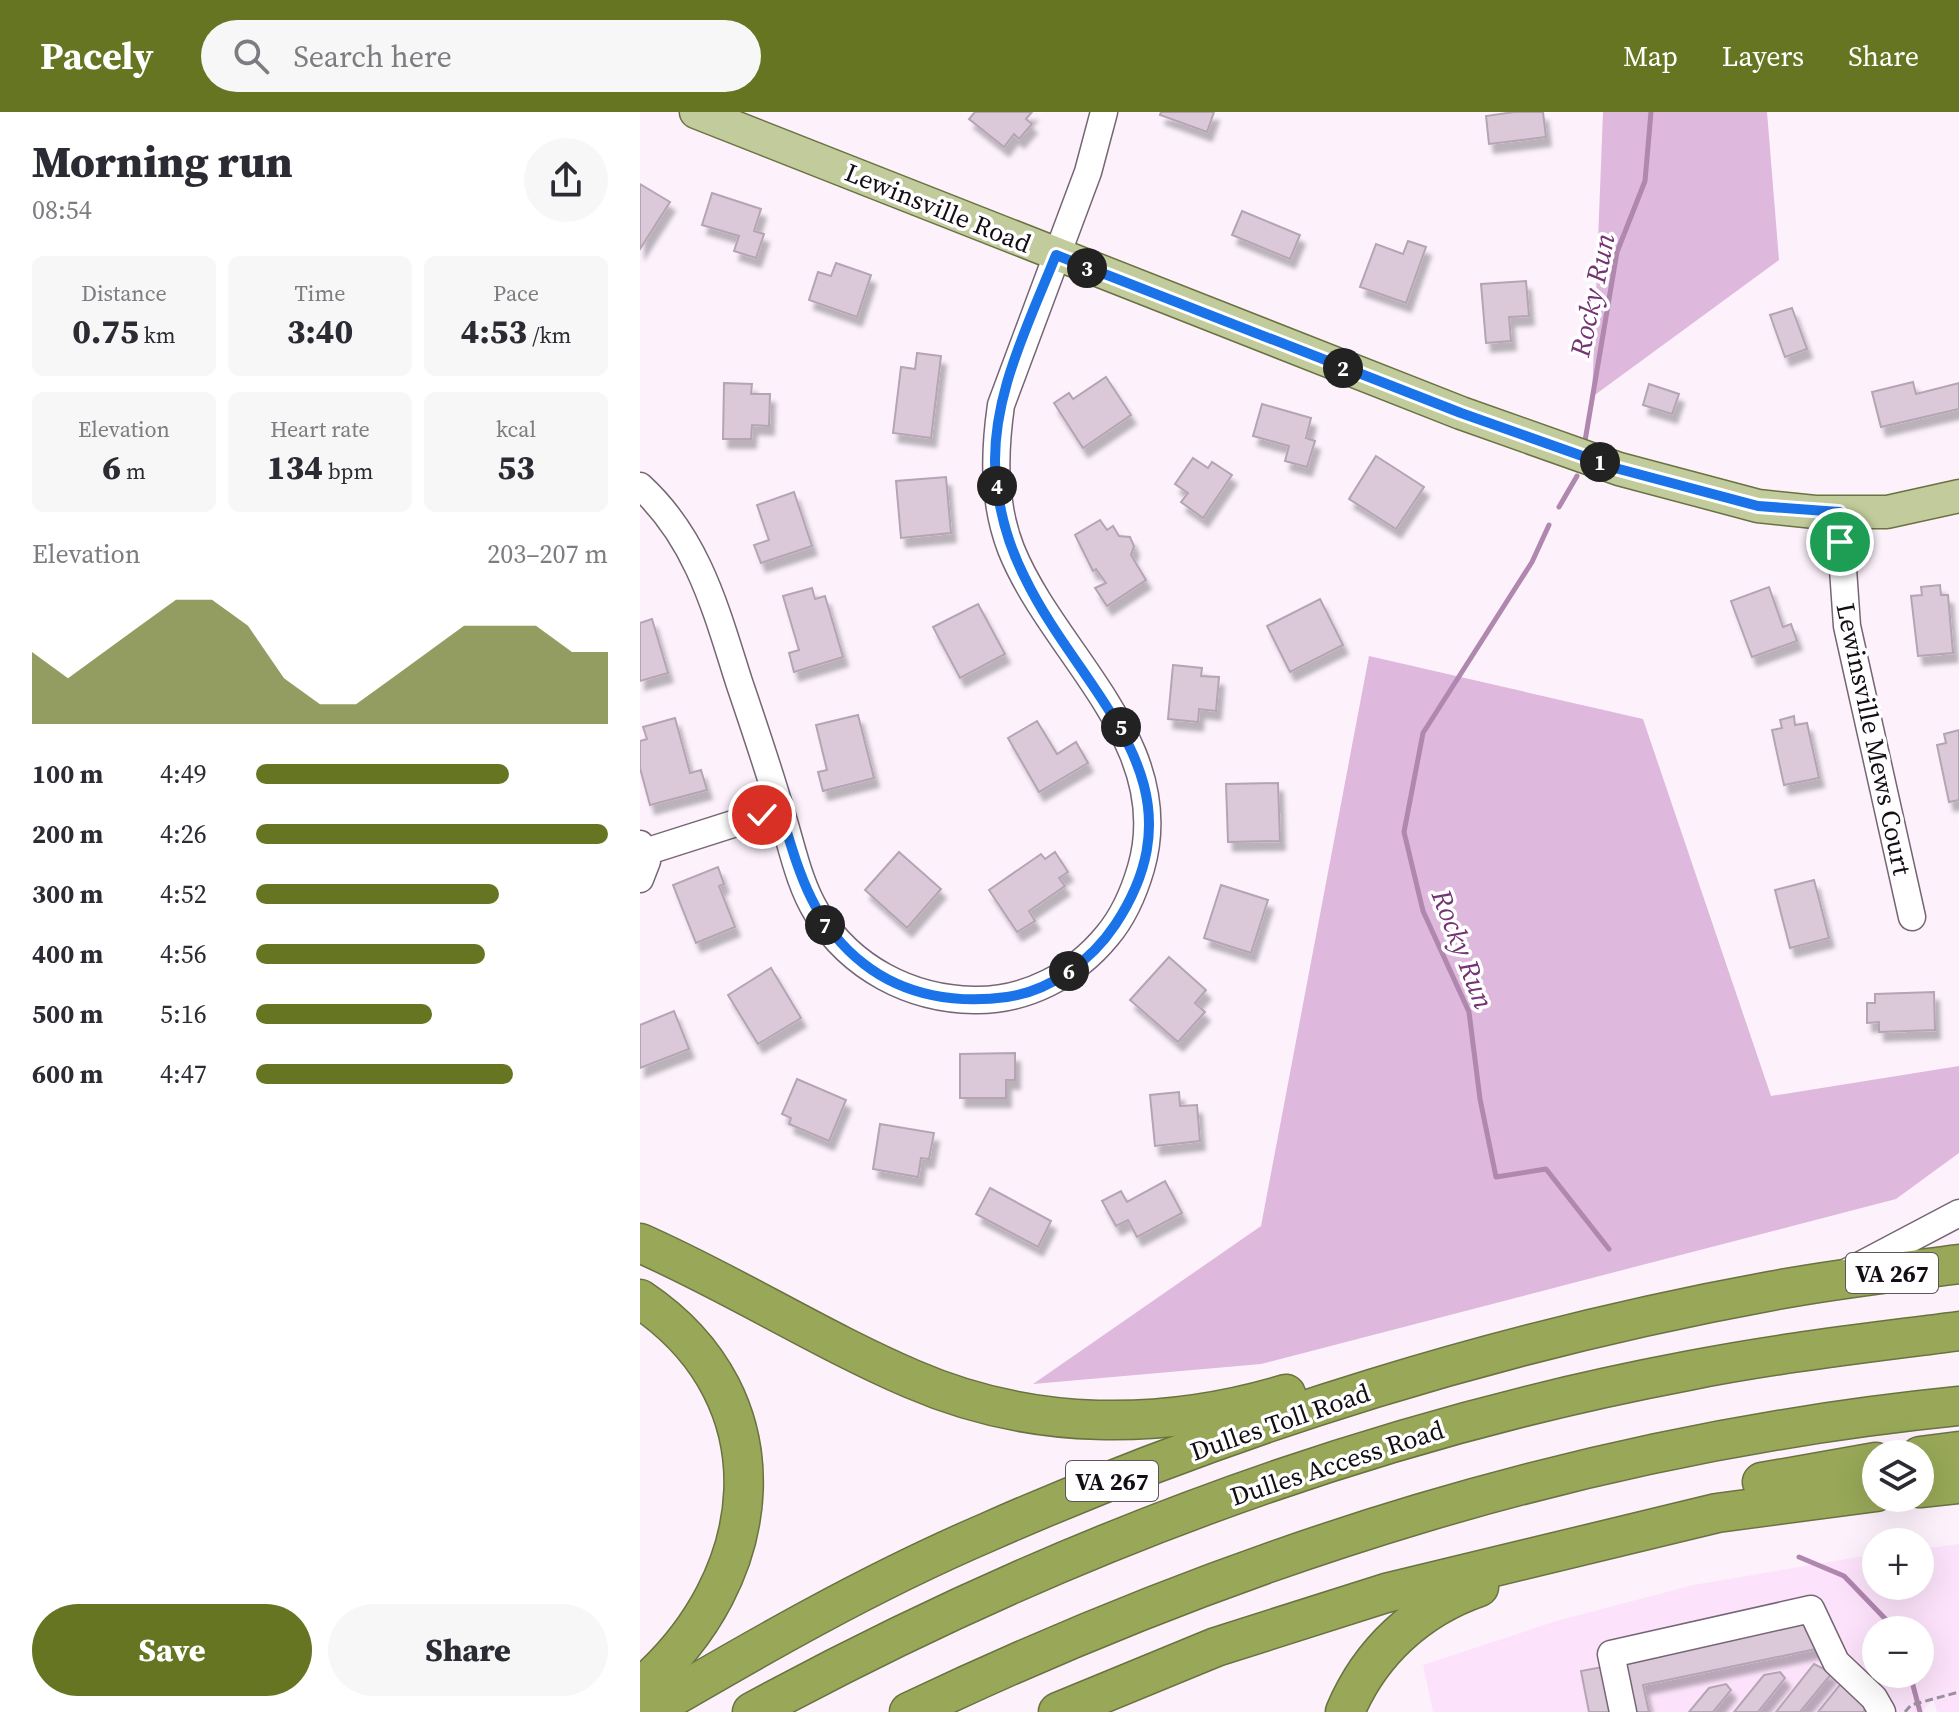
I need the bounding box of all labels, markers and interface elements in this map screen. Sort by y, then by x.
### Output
search box [201,20,761,92]
text: Pacely [40,30,153,82]
icon: search [229,34,273,78]
text: Search here [293,36,452,77]
text: Map [1623,37,1678,75]
text: Layers [1722,37,1804,75]
text: Share [1848,37,1919,75]
text: Morning run [32,131,293,192]
button: share [524,138,608,222]
street label: Lewinsville Road [840,154,1037,262]
text: 08:54 [32,192,92,228]
water label: Rocky Run [1560,230,1624,361]
pin: 3 [1067,248,1107,288]
text: 3 [1081,253,1093,283]
text: Distance [81,278,167,308]
text: Time [295,278,345,308]
text: Pace [493,278,539,308]
text: 0.75 [72,308,139,354]
text: 3:40 [287,308,353,354]
text: 4:53 [461,308,527,354]
text: km [139,320,176,350]
text: /km [527,320,571,350]
pin: 2 [1323,348,1363,388]
text: 2 [1337,353,1349,383]
text: Elevation [78,414,170,444]
text: Heart rate [270,414,370,444]
text: kcal [496,414,536,444]
pin: 1 [1580,442,1620,482]
text: 6 [102,444,121,490]
text: 134 [267,444,323,490]
text: 53 [497,444,535,490]
text: 1 [1594,447,1606,477]
text: m [121,456,146,486]
text: bpm [323,456,373,486]
pin: 4 [977,466,1017,506]
text: 4 [991,471,1003,501]
pin [1806,508,1874,576]
icon: arrive [1818,520,1862,564]
text: Elevation [32,536,141,572]
text: 203–207 m [487,536,608,572]
street label: Lewinsville Mews Court [1828,600,1921,879]
pin: 5 [1101,707,1141,747]
text: 5 [1115,712,1127,742]
text: 100 m [32,756,103,792]
text: 4:49 [160,756,207,792]
pin [728,781,796,849]
icon: check [740,793,784,837]
text: 200 m [32,816,103,852]
text: 4:26 [160,816,207,852]
text: 300 m [32,876,103,912]
text: 4:52 [160,876,207,912]
water label: Rocky Run [1423,883,1503,1014]
pin: 7 [805,905,845,945]
text: 7 [819,910,831,940]
text: 400 m [32,936,103,972]
text: 4:56 [160,936,207,972]
pin: 6 [1049,951,1089,991]
text: 6 [1063,956,1075,986]
text: 500 m [32,996,103,1032]
text: 5:16 [160,996,207,1032]
text: 600 m [32,1056,103,1092]
text: 4:47 [160,1056,207,1092]
road number: VA 267 [1846,1253,1938,1293]
street label: Dulles Toll Road [1185,1374,1375,1470]
street label: Dulles Access Road [1226,1411,1449,1515]
map controls [1862,1440,1934,1688]
button: layers [1862,1440,1934,1512]
road number: VA 267 [1066,1461,1158,1501]
button: + [1862,1528,1934,1600]
button: Save [32,1604,312,1696]
button: Share [328,1604,608,1696]
button: − [1862,1616,1934,1688]

